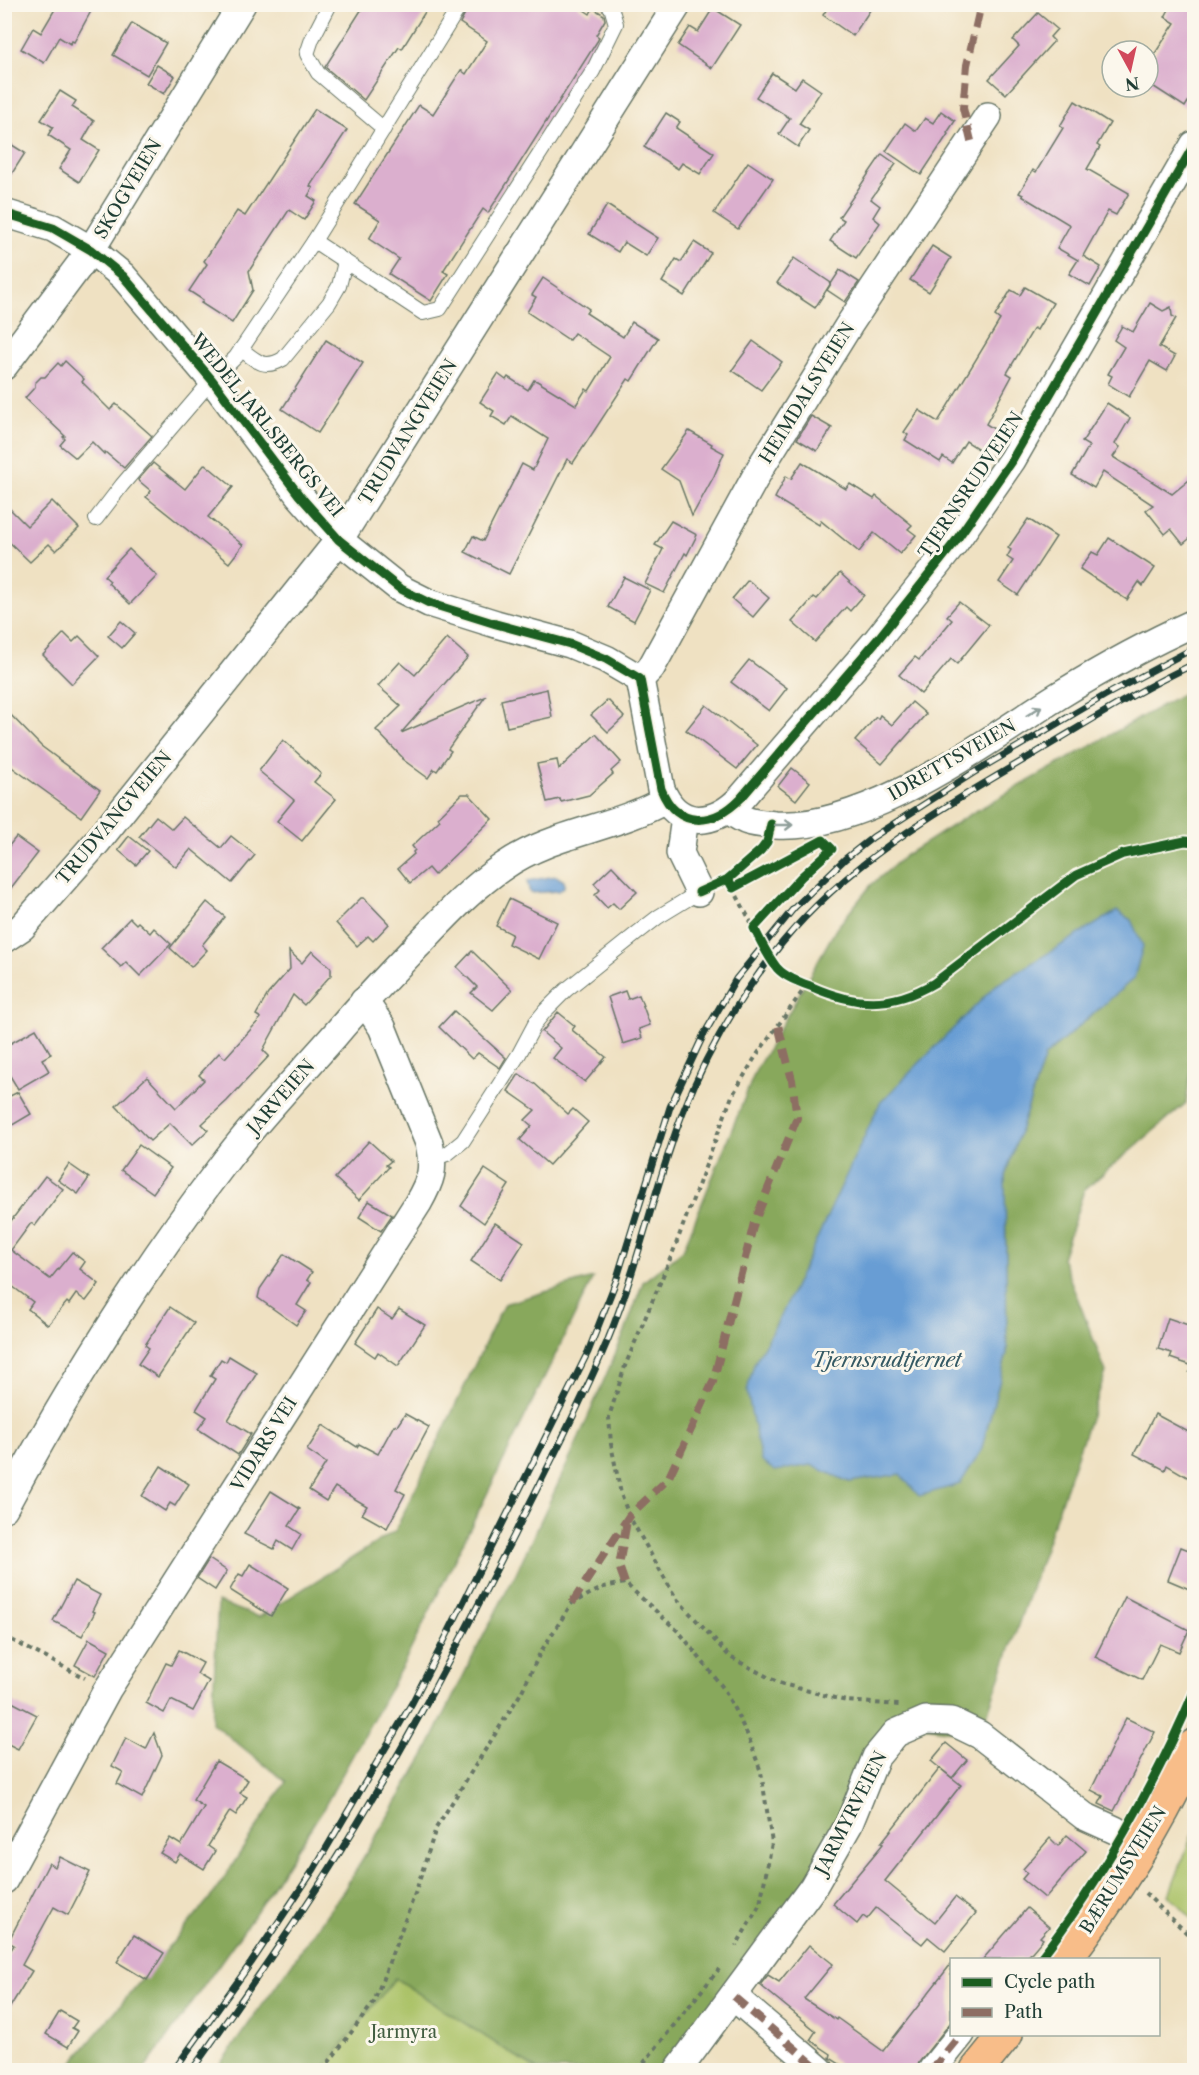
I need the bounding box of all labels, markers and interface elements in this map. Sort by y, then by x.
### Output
north arrow [1100,39,1160,99]
text: N [1124,73,1140,95]
street label: SKOGVEIEN [90,135,166,243]
street label: HEIMDALSVEIEN [755,318,859,468]
street label: WEDEL JARLSBERGS VEI [185,328,348,521]
street label: TRUDVANGVEIEN [354,355,462,509]
street label: TJERNSRUDVEIEN [914,408,1028,562]
one-way arrow [1026,705,1042,717]
street label: IDRETTSVEIEN [884,714,1020,806]
street label: TRUDVANGVEIEN [52,747,176,889]
one-way arrow [773,819,793,831]
street label: JARVEIEN [241,1055,319,1141]
water label: Tjernsrudtjernet [812,1348,962,1372]
street label: VIDARS VEI [226,1393,302,1496]
street label: JARMYRVEIEN [809,1747,892,1881]
street label: BÆRUMSVEIEN [1075,1802,1171,1938]
legend [950,1958,1160,2036]
text: Cycle path [1004,1971,1095,1993]
text: Path [1004,2001,1043,2023]
park label: Jarmyra [368,2021,438,2043]

